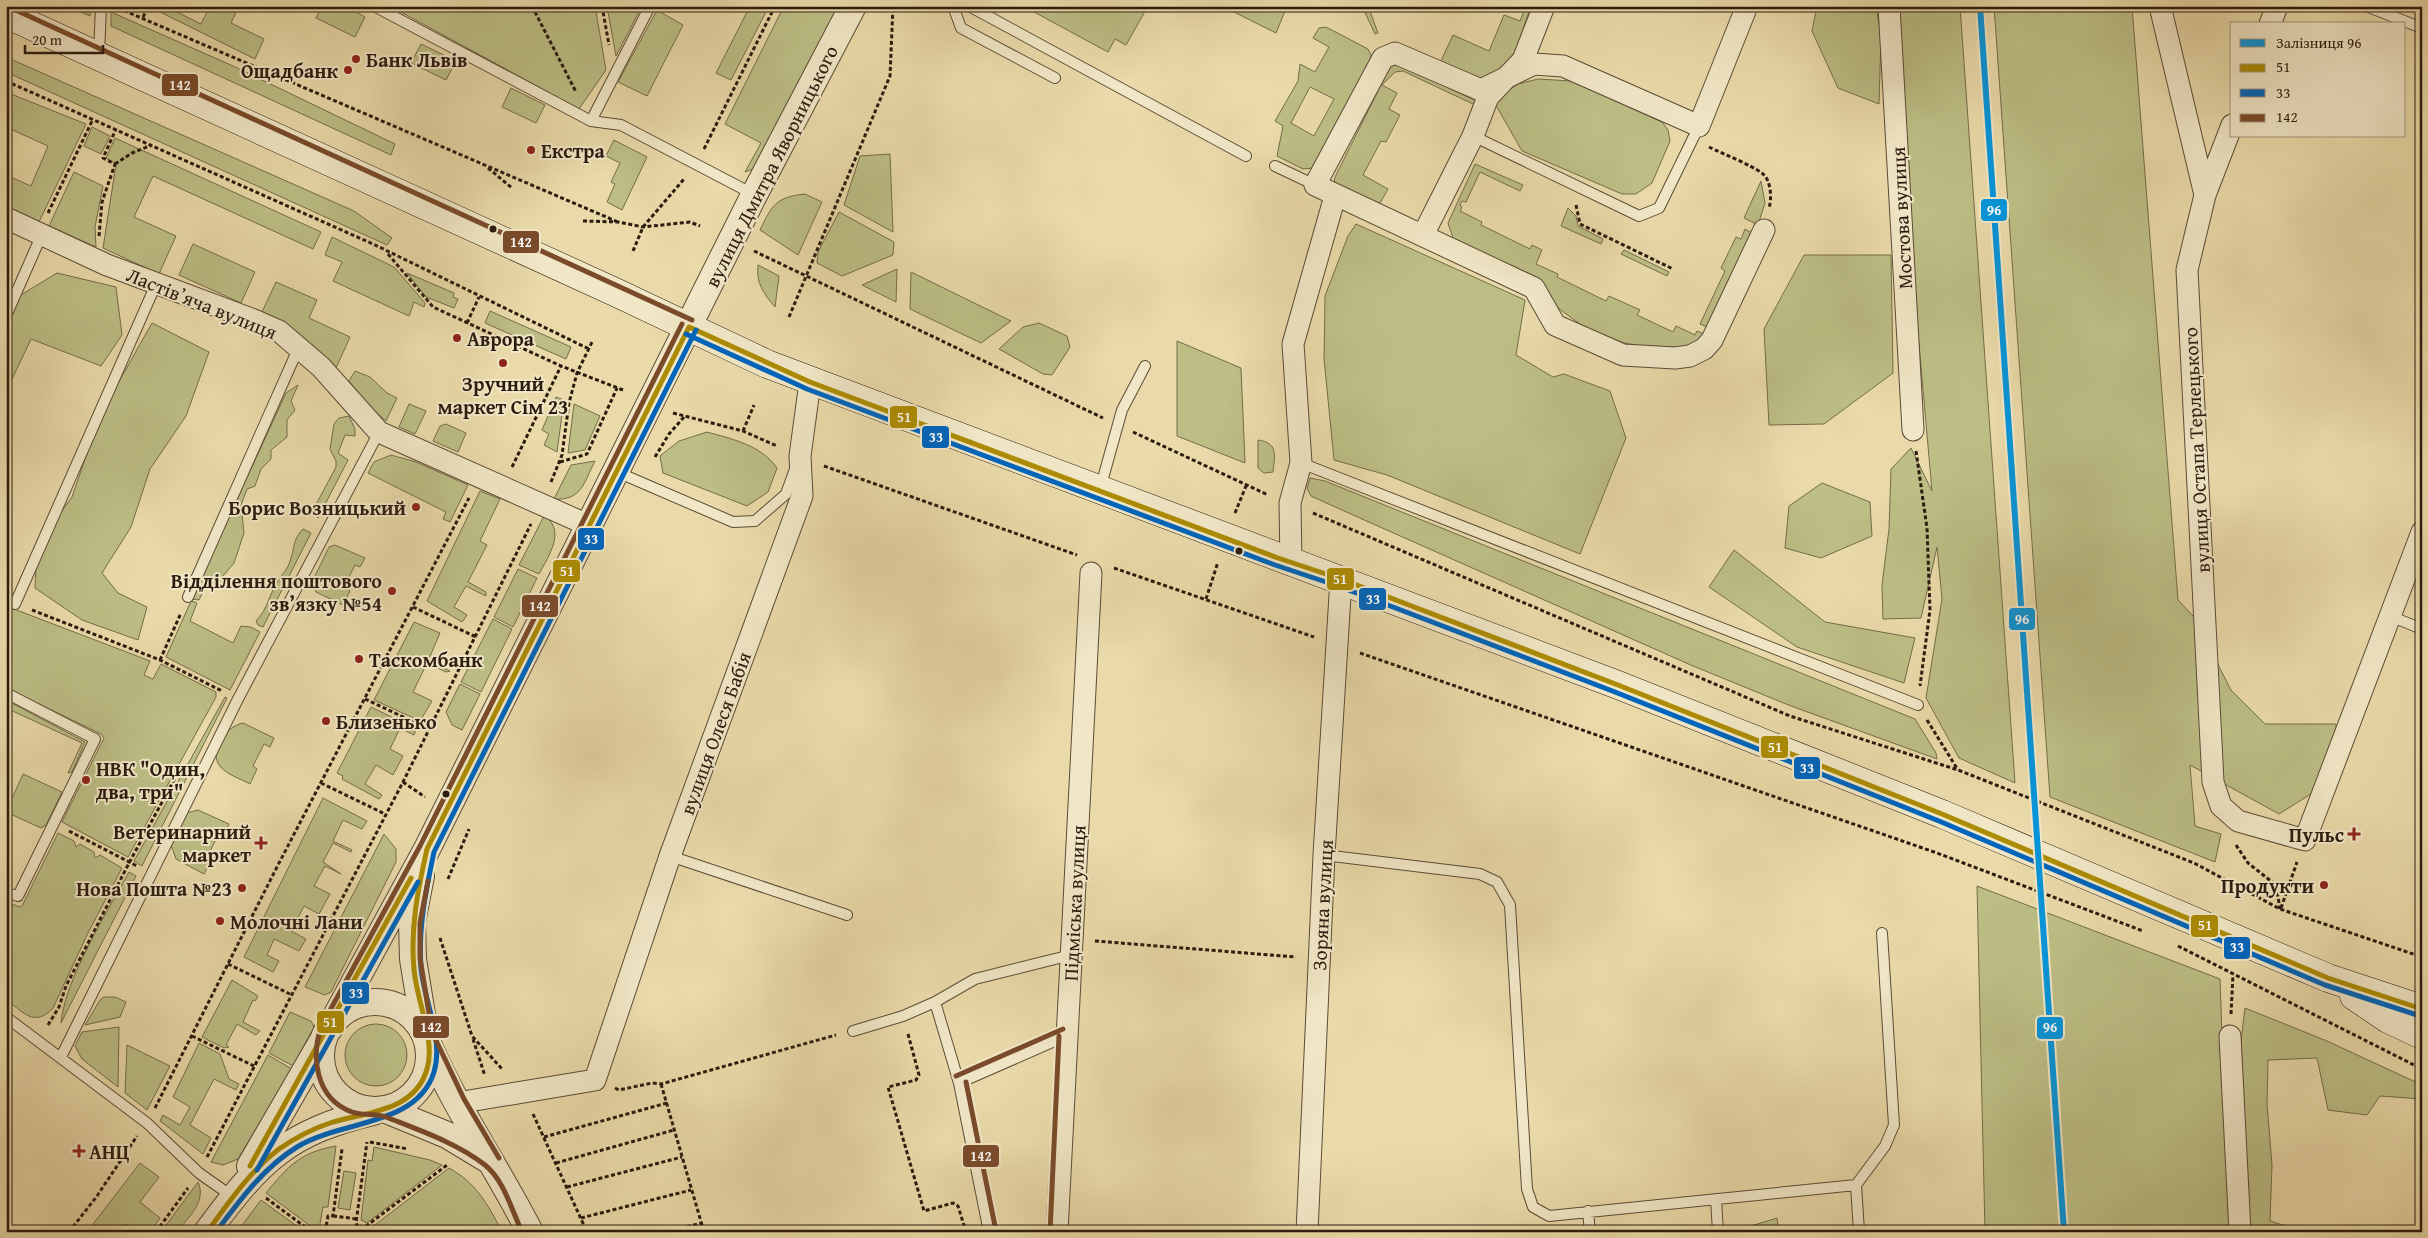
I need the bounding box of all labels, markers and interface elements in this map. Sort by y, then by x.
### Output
scale bar [25,22,102,54]
legend [2230,22,2406,138]
text: 20 m [32,29,63,50]
text: Залізниця 96 [2276,32,2361,53]
street label: вулиця Дмитра Яворницького [697,40,845,292]
place label: Банк Львів [366,45,468,74]
marker: Банк Львів [350,53,362,65]
place label: Ощадбанк [241,56,338,85]
text: 51 [2276,56,2290,77]
marker: Ощадбанк [342,64,354,76]
line badge: 142 [161,73,199,97]
text: 142 [169,75,191,95]
text: 33 [2276,82,2290,103]
text: 142 [2276,106,2298,127]
place label: Екстра [541,136,605,165]
marker: Екстра [525,144,537,156]
street label: Мостова вулиця [1883,146,1919,290]
line badge: 96 [1980,198,2008,222]
text: 96 [1987,200,2001,220]
unlabelled marker [488,224,498,234]
line badge: 142 [502,230,540,254]
text: 142 [510,232,532,252]
street label: Ластівʼяча вулиця [122,260,282,346]
place label: Аврора [467,324,535,353]
street label: вулиця Остапа Терлецького [2175,326,2217,574]
marker: Аврора [451,332,463,344]
marker: Зручний маркет Сім 23 [497,357,509,369]
place label: Зручний маркет Сім 23 [438,369,568,421]
line badge: 51 [889,405,918,429]
text: 51 [897,407,911,427]
line badge: 33 [921,425,950,449]
text: 33 [929,427,943,447]
place label: Борис Возницький [229,493,406,522]
marker: Борис Возницький [410,501,422,513]
line badge: 33 [577,527,605,551]
text: 33 [584,529,598,549]
unlabelled marker [1234,546,1244,556]
line badge: 51 [552,559,581,583]
text: 51 [560,561,574,581]
place label: Відділення поштового зв’язку №54 [171,566,382,618]
line badge: 51 [1326,567,1355,591]
text: 51 [1333,569,1347,589]
marker: Відділення поштового зв’язку №54 [386,585,398,597]
line badge: 33 [1358,587,1387,611]
text: 33 [1366,589,1380,609]
line badge: 142 [521,594,559,618]
text: 142 [529,596,551,616]
line badge: 96 [2008,607,2036,631]
text: 96 [2015,609,2029,629]
place label: Таскомбанк [369,645,483,674]
street label: вулиця Олеся Бабія [672,647,758,819]
marker: Таскомбанк [353,653,365,665]
place label: Близенько [336,707,437,736]
marker: Близенько [320,715,332,727]
line badge: 51 [1760,735,1789,759]
text: 51 [1768,737,1782,757]
place label: НВК "Один, два, три" [96,754,205,806]
line badge: 33 [1793,756,1821,780]
text: 33 [1800,758,1814,778]
marker: НВК "Один, два, три" [80,774,92,786]
unlabelled marker [441,789,451,799]
place label: Ветеринарний маркет [113,817,251,869]
place label: Пульс [2289,820,2344,849]
street label: Підміська вулиця [1055,824,1093,982]
marker: Пульс [2348,828,2360,840]
marker: Ветеринарний маркет [255,837,267,849]
street label: Зоряна вулиця [1304,839,1340,971]
place label: Продукти [2221,871,2314,900]
place label: Нова Пошта №23 [76,874,232,903]
marker: Продукти [2318,879,2330,891]
marker: Нова Пошта №23 [236,882,248,894]
place label: Молочні Лани [230,907,363,936]
line badge: 51 [2190,914,2219,938]
marker: Молочні Лани [214,915,226,927]
text: 51 [2198,915,2212,935]
line badge: 33 [2223,936,2251,960]
text: 33 [2230,937,2244,957]
line badge: 33 [341,981,370,1005]
text: 33 [349,983,363,1003]
line badge: 51 [316,1010,345,1034]
text: 51 [323,1012,337,1032]
line badge: 142 [412,1015,450,1039]
line badge: 96 [2036,1016,2064,1040]
text: 142 [420,1017,442,1037]
text: 96 [2043,1017,2057,1037]
place label: АНЦ [89,1137,130,1166]
line badge: 142 [962,1144,1000,1168]
marker: АНЦ [73,1145,85,1157]
text: 142 [970,1146,992,1166]

